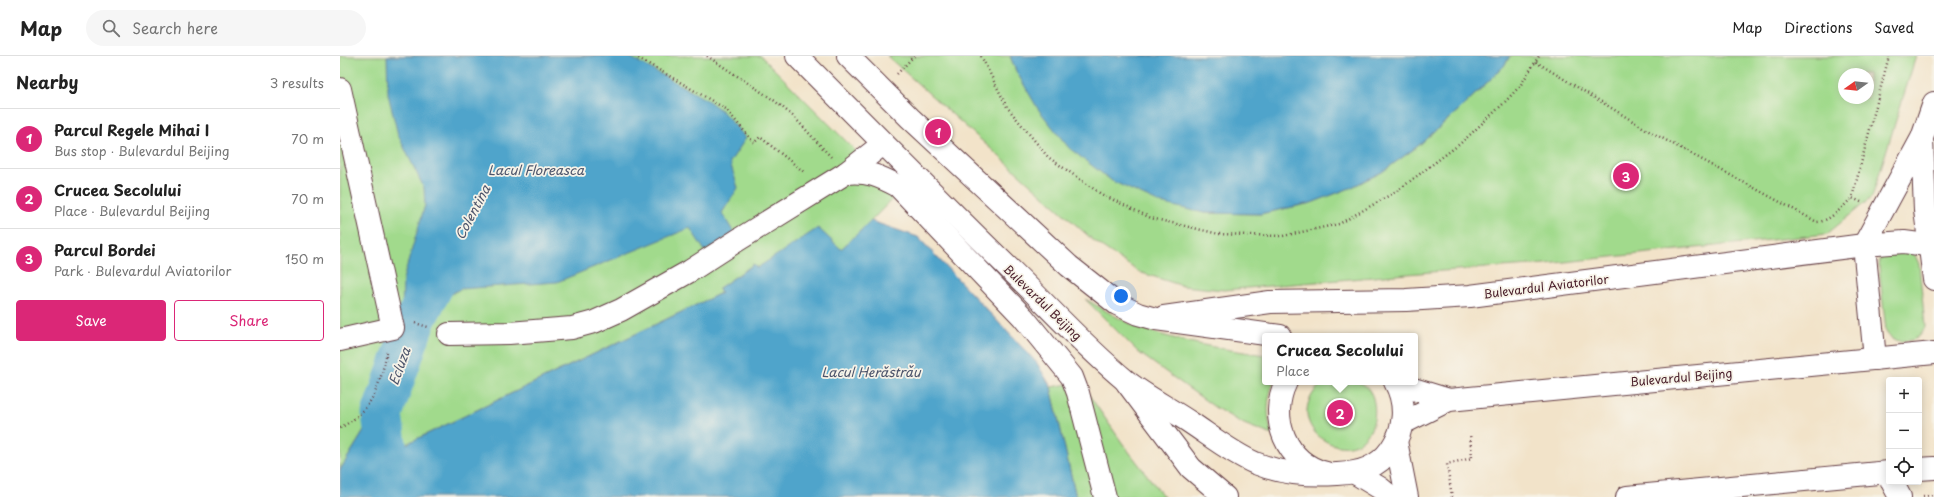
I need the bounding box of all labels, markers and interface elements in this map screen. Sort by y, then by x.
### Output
search box [86,10,366,46]
text: Map [20,14,62,42]
text: Search here [132,16,218,39]
icon: search [100,17,122,39]
text: Map [1732,17,1762,38]
text: Directions [1784,17,1852,38]
text: Saved [1874,17,1914,38]
north arrow [1838,68,1874,104]
text: Nearby [16,69,78,95]
text: 3 results [270,73,324,92]
pin: 1 [925,117,951,147]
text: Parcul Regele Mihai I [54,118,209,141]
text: 1 [26,129,32,148]
text: 70 m [291,129,324,148]
text: Bus stop · Bulevardul Beijing [54,141,229,160]
water label: Lacul Floreasca [488,160,585,179]
pin: 3 [1613,161,1639,191]
text: Crucea Secolului [54,178,181,201]
water label: Colentina [450,181,495,243]
text: 2 [24,189,34,208]
text: 70 m [291,189,324,208]
text: Place · Bulevardul Beijing [54,201,210,220]
text: Parcul Bordei [54,238,156,261]
text: 3 [25,249,33,268]
text: 150 m [285,249,324,268]
street label: Bulevardul Beijing [1000,260,1086,344]
text: Park · Bulevardul Aviatorilor [54,261,232,280]
street label: Bulevardul Aviatorilor [1482,269,1610,303]
your location [1111,286,1131,306]
button: Save [16,300,166,341]
button: Share [174,300,324,341]
popup [1262,333,1418,385]
text: Crucea Secolului [1276,338,1404,361]
water label: Ecluza [383,344,415,387]
text: Place [1276,361,1310,380]
water label: Lacul Herăstrău [821,362,922,381]
street label: Bulevardul Beijing [1629,364,1733,390]
map controls [1886,377,1922,485]
button: + [1886,377,1922,413]
pin: 2 [1327,398,1353,428]
button: − [1886,413,1922,449]
button: locate [1886,449,1922,485]

